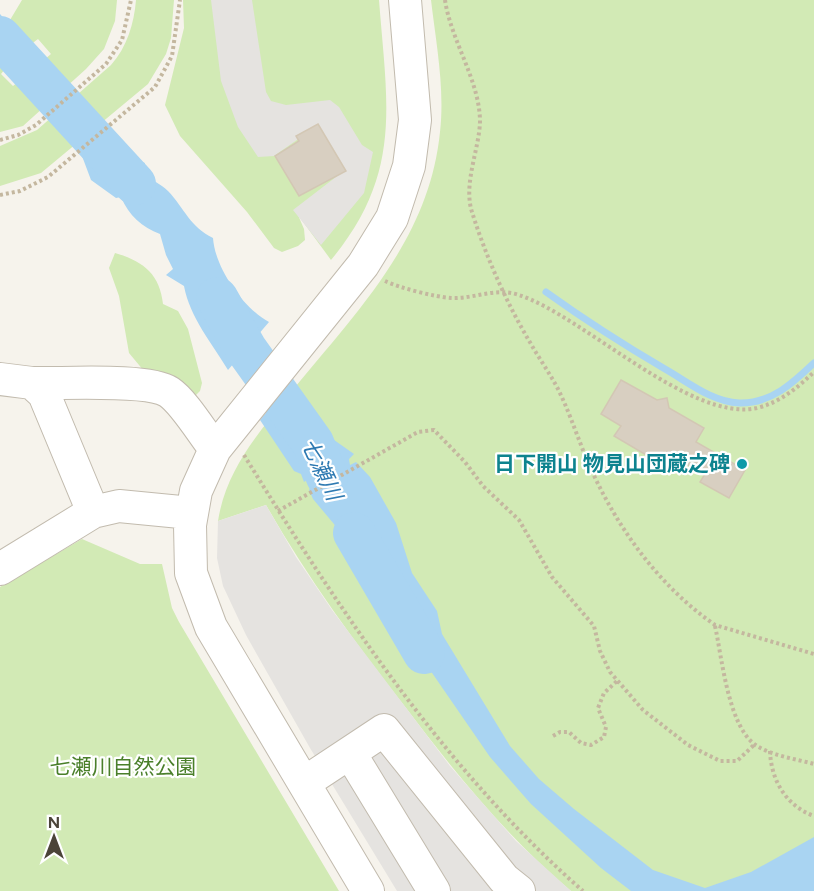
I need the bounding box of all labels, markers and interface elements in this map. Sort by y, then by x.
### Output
water label: 七瀬川 [295,434,349,507]
place label: 日下開山 物見山団蔵之碑 [494,451,730,476]
marker: 日下開山 物見山団蔵之碑 [735,457,749,471]
park label: 七瀬川自然公園 [50,754,197,779]
north arrow [24,807,84,867]
text: N [48,813,60,832]

